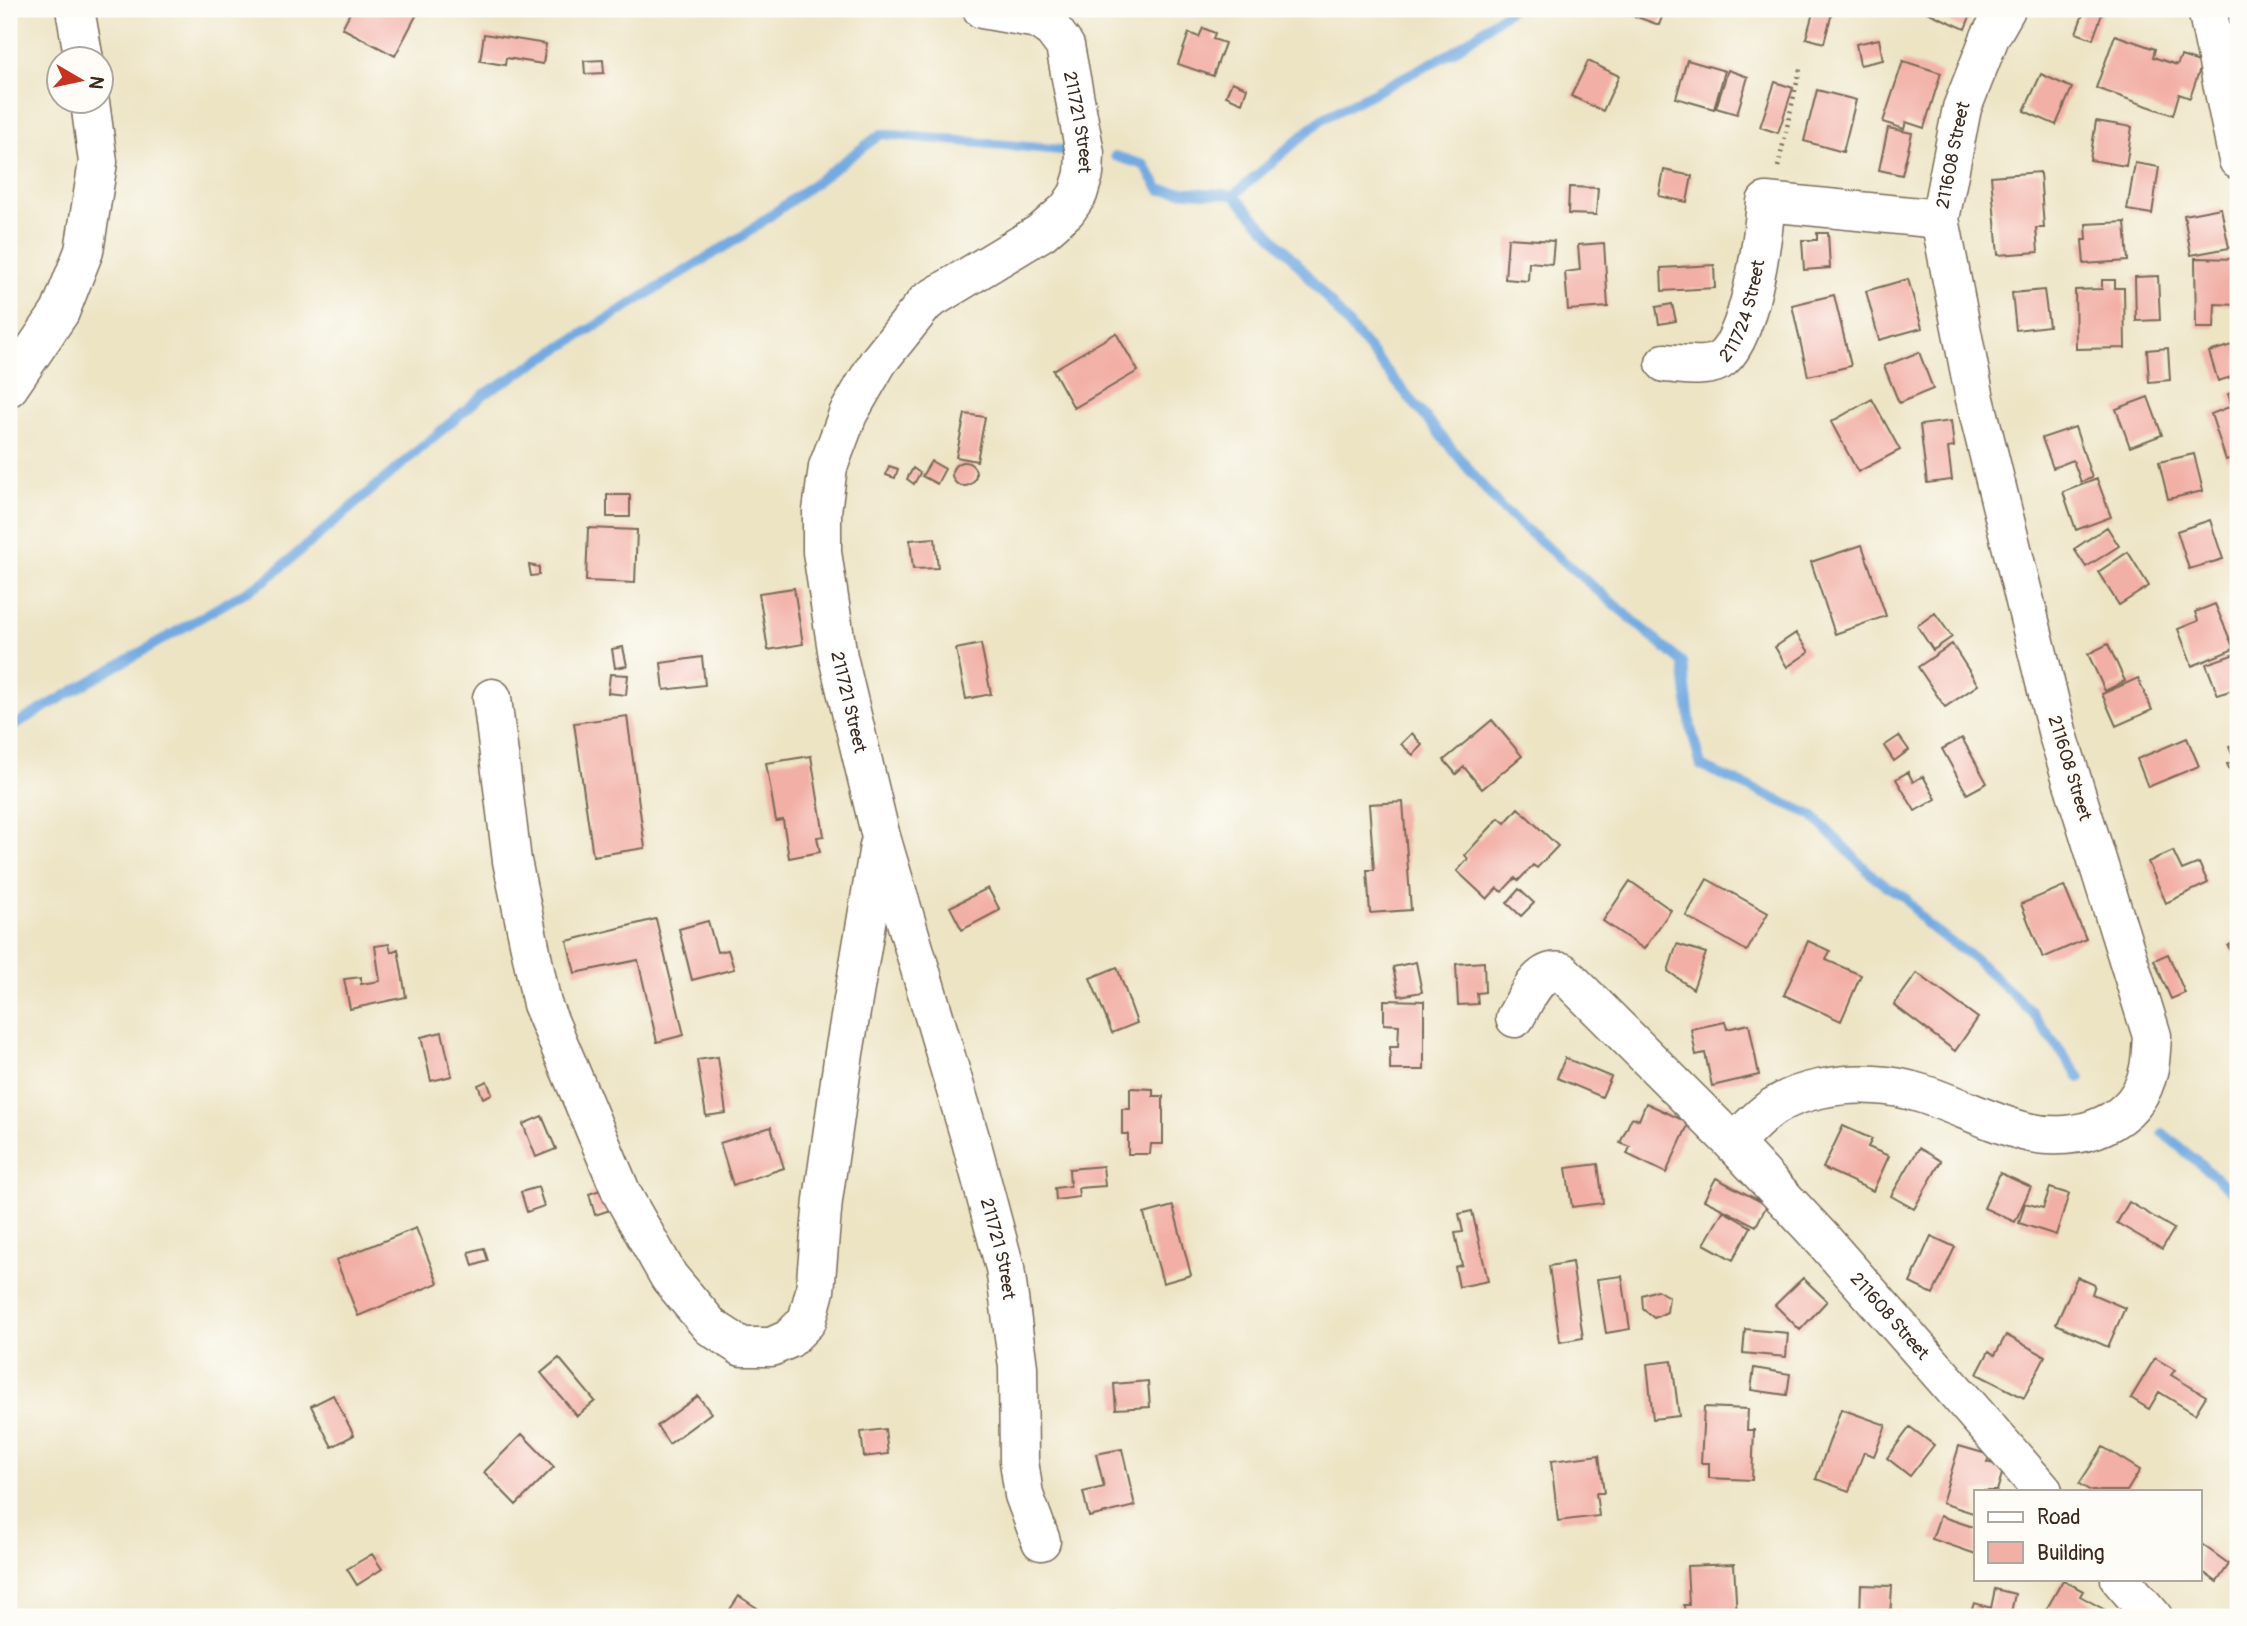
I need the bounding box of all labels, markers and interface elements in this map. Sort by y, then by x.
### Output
north arrow [46,46,116,116]
street label: 211721 Street [1058,69,1097,175]
text: N [83,74,109,91]
street label: 211608 Street [1931,97,1976,211]
street label: 211724 Street [1714,257,1770,367]
street label: 211721 Street [825,650,872,756]
street label: 211608 Street [2043,713,2097,824]
street label: 211721 Street [975,1196,1020,1302]
street label: 211608 Street [1845,1268,1934,1365]
legend [1974,1490,2202,1580]
text: Road [2037,1504,2081,1531]
text: Building [2037,1540,2104,1567]

